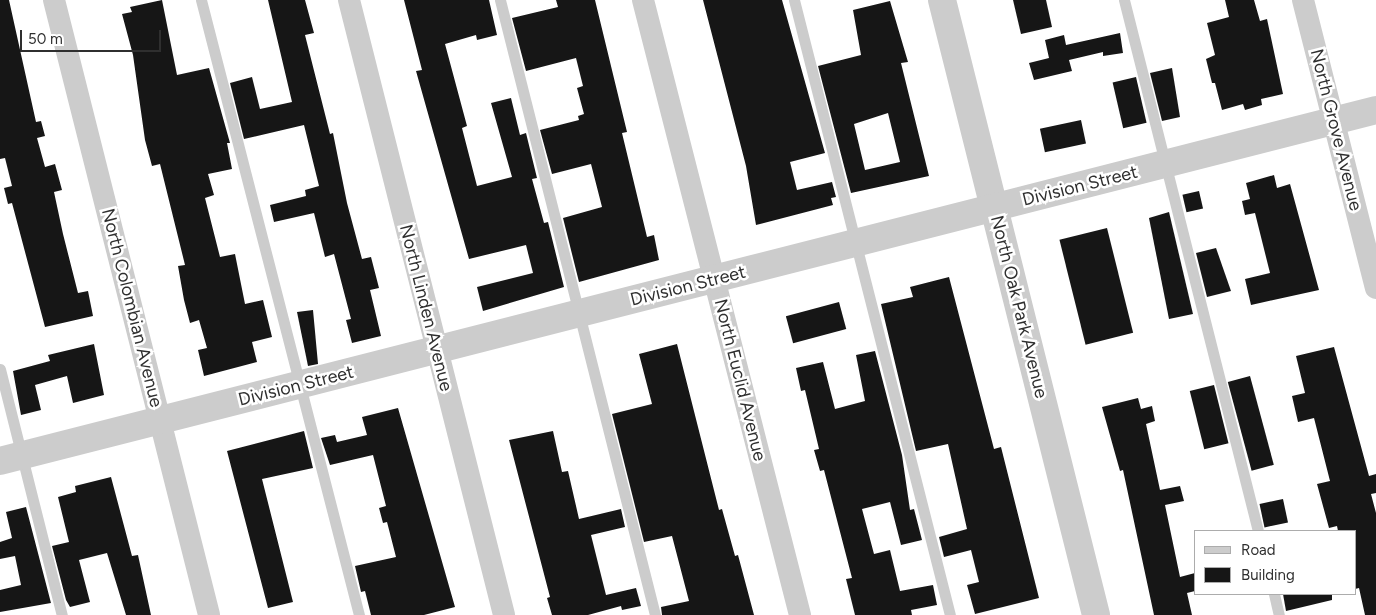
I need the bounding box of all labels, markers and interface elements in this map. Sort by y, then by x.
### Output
scale bar [22,20,164,52]
text: 50 m [28,30,63,48]
street label: North Grove Avenue [1305,47,1367,213]
street label: Division Street [1020,161,1140,211]
street label: North Colombian Avenue [97,206,167,410]
street label: North Oak Park Avenue [986,213,1052,401]
street label: North Linden Avenue [395,222,457,394]
street label: Division Street [628,261,748,311]
street label: North Euclid Avenue [709,297,771,463]
street label: Division Street [236,361,356,411]
legend [1194,530,1356,595]
text: Road [1241,541,1276,559]
text: Building [1241,566,1295,584]

